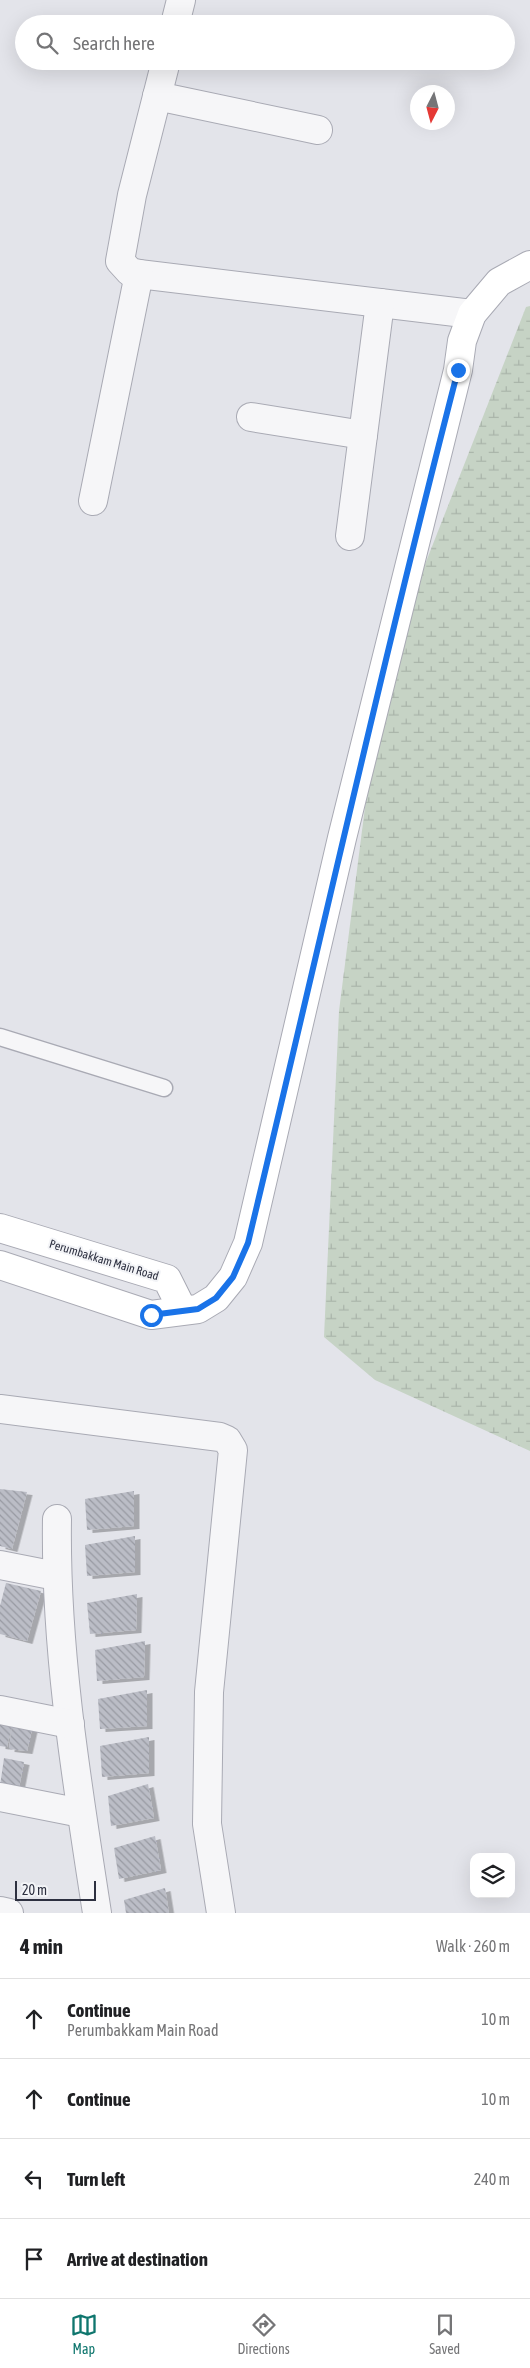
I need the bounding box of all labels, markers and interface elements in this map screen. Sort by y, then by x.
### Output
search box [15,15,515,70]
icon: search [33,29,61,57]
text: Search here [73,32,155,54]
north arrow [410,85,455,130]
route end [447,359,470,382]
street label: Perumbakkam Main Road [48,1237,160,1283]
route start [140,1304,163,1327]
map controls [470,1853,515,1898]
button: layers [470,1853,515,1898]
scale bar [15,1878,96,1901]
text: 20 m [22,1882,47,1898]
text: 4 min [20,1934,63,1958]
text: Walk · 260 m [436,1937,510,1955]
text: Continue [67,1999,131,2021]
icon: ahead [20,2005,48,2033]
text: 10 m [481,2010,510,2028]
text: Perumbakkam Main Road [67,2021,219,2039]
icon: ahead [20,2085,48,2113]
text: Continue [67,2088,131,2110]
text: 10 m [481,2090,510,2108]
icon: left [20,2165,48,2193]
text: Turn left [67,2168,125,2190]
text: 240 m [474,2170,510,2188]
icon: arrive [20,2245,48,2273]
text: Arrive at destination [67,2248,208,2270]
tab: Map [70,2311,98,2357]
tab: Directions [237,2311,290,2357]
tab: Saved [429,2311,460,2357]

